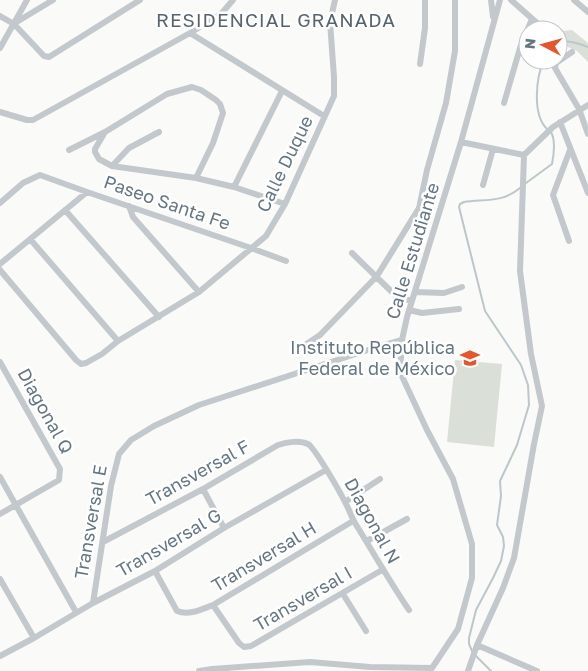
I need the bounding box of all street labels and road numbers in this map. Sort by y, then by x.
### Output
street label: Calle Duque [251,112,317,215]
street label: Paseo Santa Fe [101,170,234,234]
street label: Calle Estudiante [381,180,443,322]
street label: Diagonal Q [13,364,78,457]
street label: Transversal F [142,435,253,510]
street label: Transversal E [69,463,111,581]
street label: Diagonal N [340,474,405,567]
street label: Transversal G [112,503,225,581]
street label: Transversal H [207,516,320,596]
street label: Transversal I [249,561,356,635]

